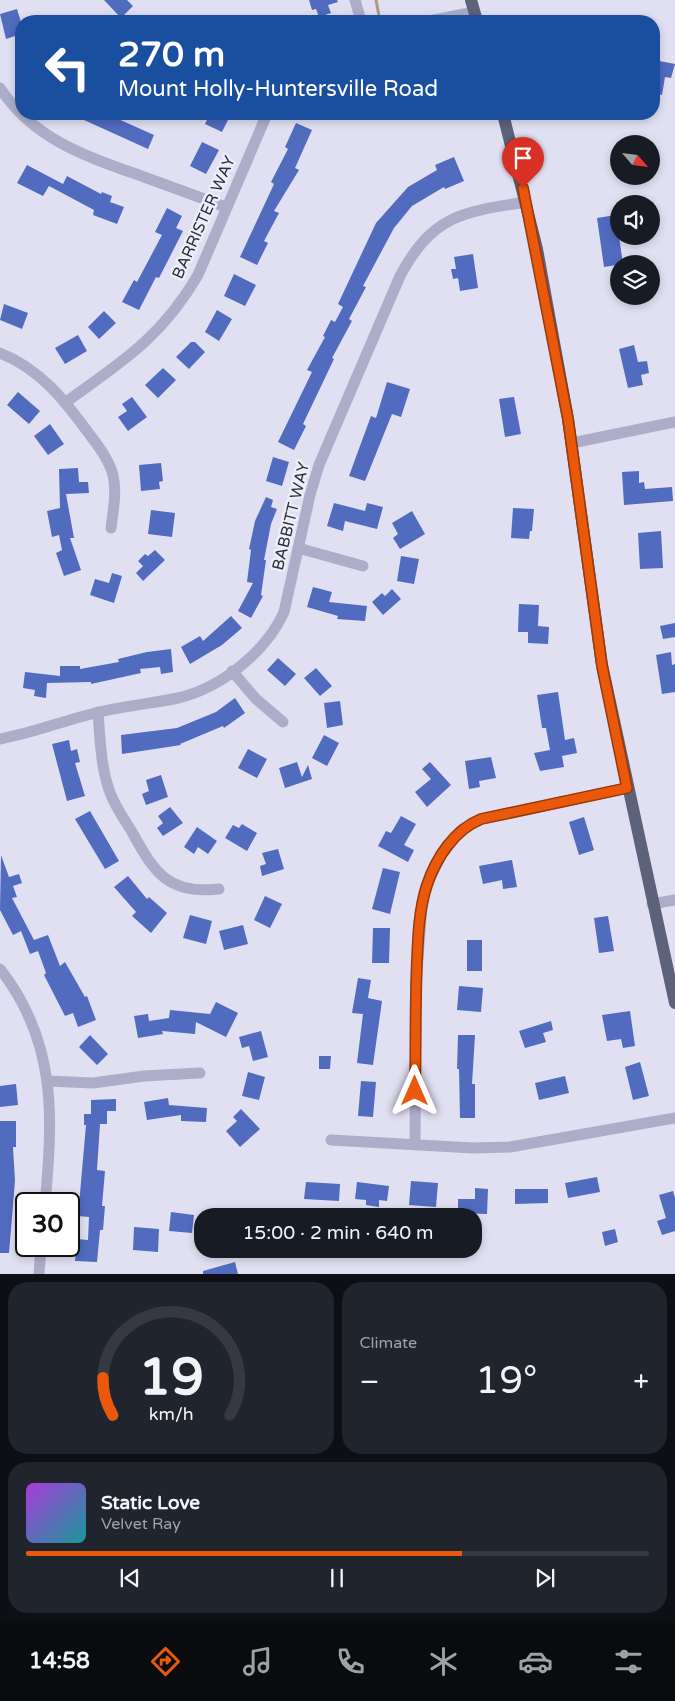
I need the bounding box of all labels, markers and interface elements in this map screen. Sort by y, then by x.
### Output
text: 270 m [118,34,225,76]
icon: left [35,35,100,100]
text: Mount Holly-Huntersville Road [118,76,438,102]
north arrow [610,135,660,185]
map controls [610,135,660,305]
pin [502,137,544,188]
icon: arrive [509,144,537,172]
street label: BARRISTER WAY [168,153,240,282]
button: sound [610,195,660,245]
button: layers [610,255,660,305]
street label: BABBITT WAY [268,460,314,572]
position arrow [388,1064,440,1116]
speed limit sign: 30 [15,1192,80,1257]
text: 15:00 · 2 min · 640 m [242,1222,434,1244]
text: Climate [360,1333,417,1353]
text: 19 [138,1346,203,1409]
text: 19° [475,1358,537,1404]
text: − [360,1365,379,1399]
text: + [633,1365,649,1399]
text: km/h [148,1404,193,1425]
text: Static Love [101,1492,200,1514]
text: Velvet Ray [101,1514,181,1534]
icon: previous [116,1564,144,1592]
icon: pause [323,1564,351,1592]
icon: next [531,1564,559,1592]
icon: directions [148,1644,183,1679]
icon: music [240,1644,275,1679]
icon: phone [333,1644,368,1679]
icon: climate [426,1644,461,1679]
icon: car [518,1644,553,1679]
icon: filters [611,1644,646,1679]
text: 14:58 [29,1648,90,1674]

